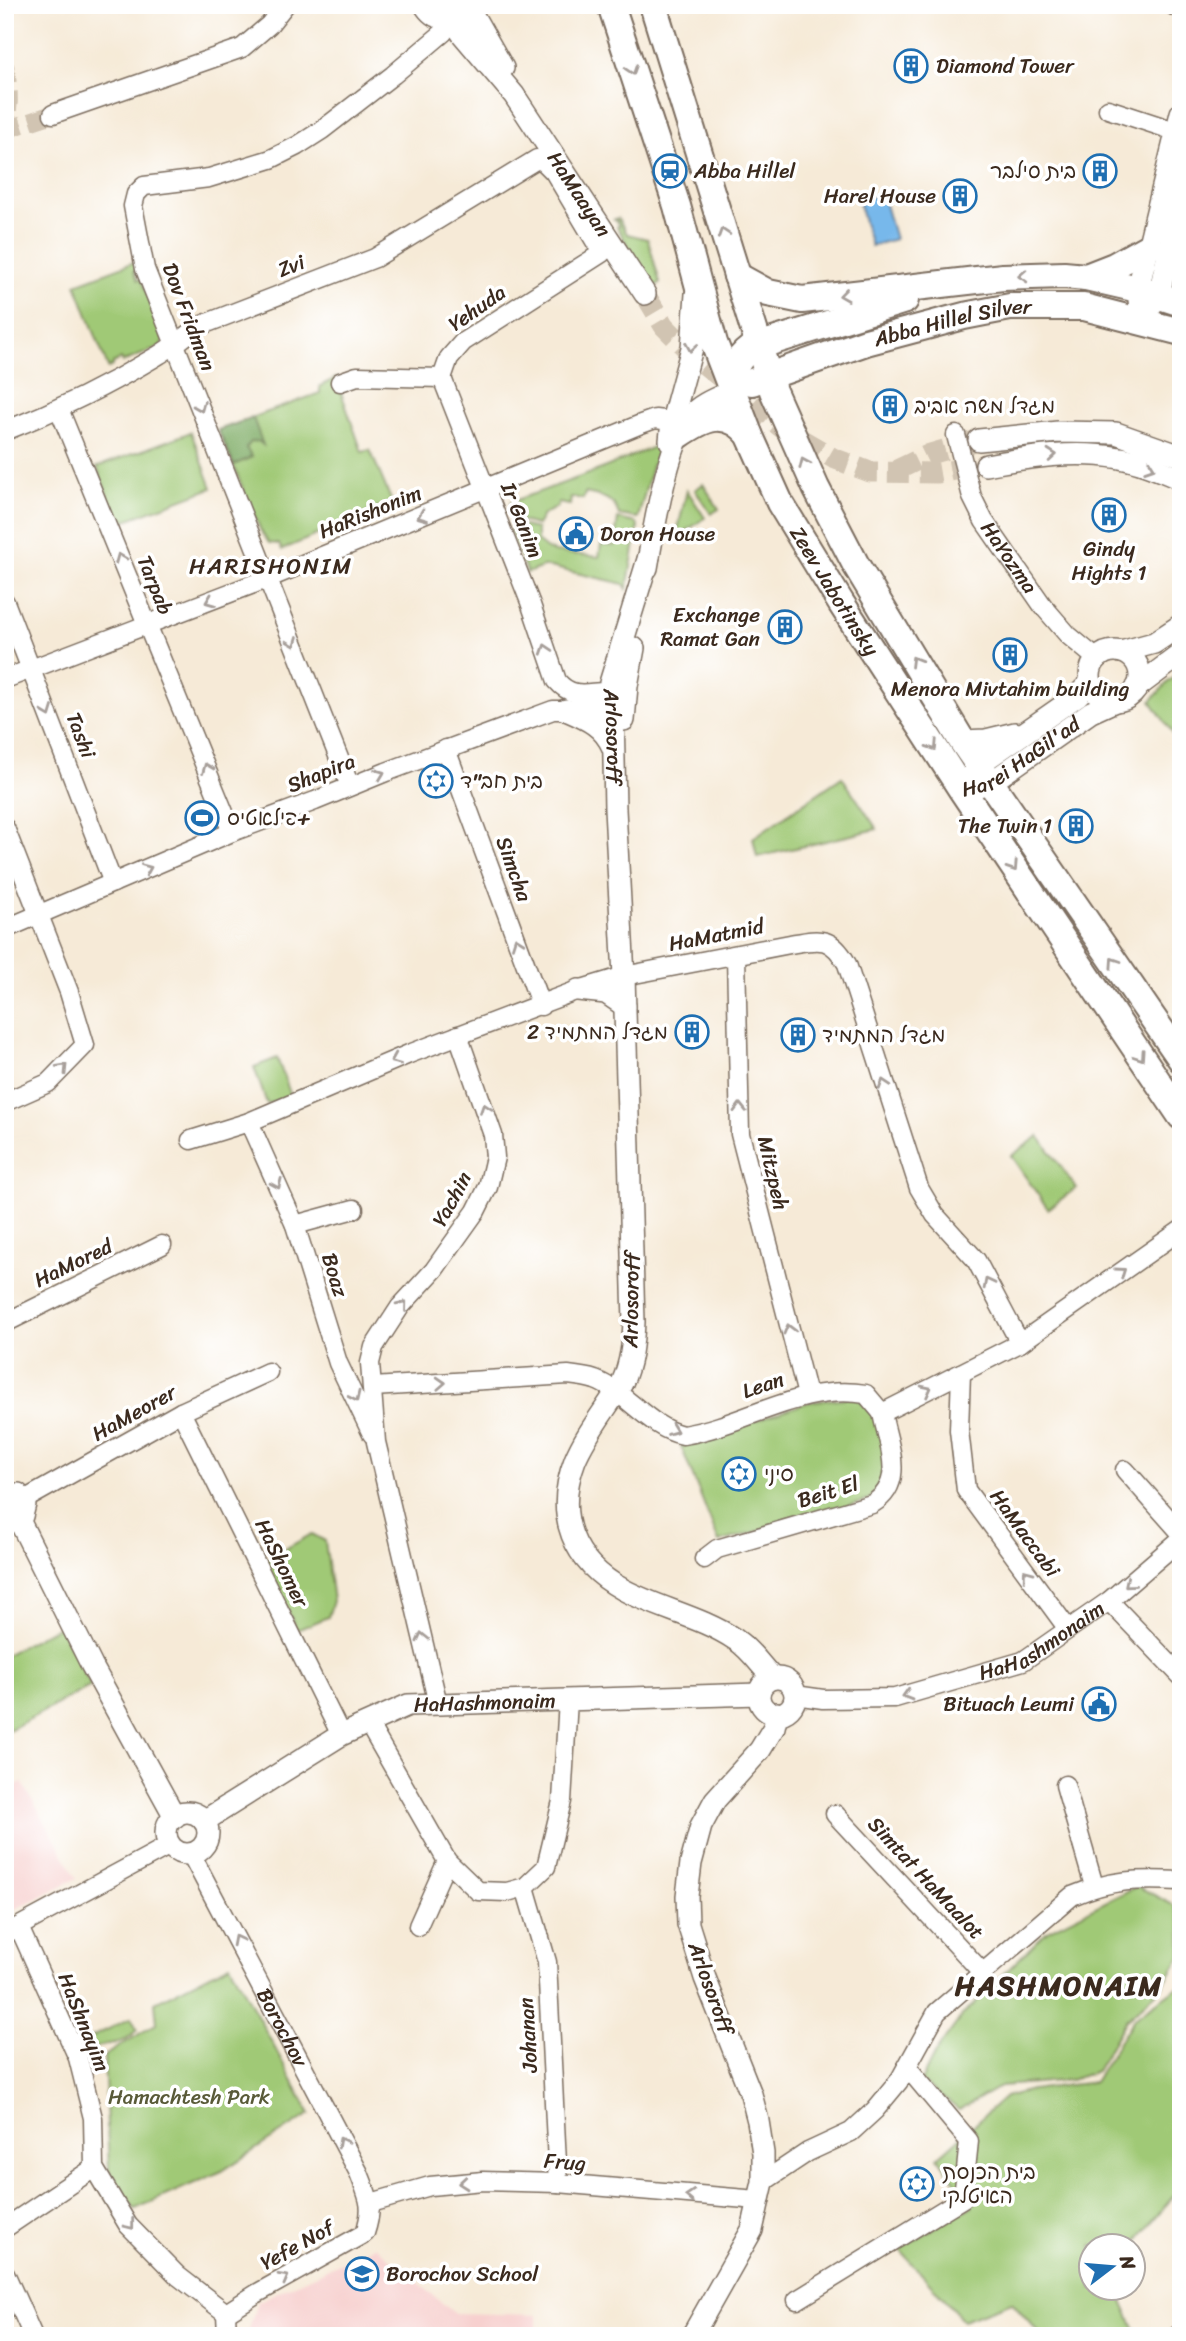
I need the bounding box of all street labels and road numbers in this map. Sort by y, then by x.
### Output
street label: HaMaayan [537,143,622,245]
street label: Zvi [272,243,312,289]
street label: Dov Fridman [151,257,227,377]
street label: Yehuda [440,274,514,342]
street label: Abba Hillel Silver [869,288,1033,358]
street label: HaRishonim [313,474,427,550]
street label: Ir Ganim [489,475,554,564]
street label: HaYozma [970,513,1048,602]
street label: Zeev Jabotinsky [779,518,890,664]
street label: Tarpab [126,549,184,621]
street label: Arlosoroff [592,685,634,788]
street label: Harei HaGil'ad [957,705,1090,808]
street label: Tashi [55,706,108,765]
street label: Shapira [281,742,361,804]
street label: Simcha [485,831,543,907]
street label: HaMatmid [665,907,769,963]
street label: Mitzpeh [746,1132,800,1214]
street label: Yachin [421,1164,483,1234]
street label: HaMored [27,1227,121,1298]
street label: Boaz [310,1248,360,1303]
street label: Arlosoroff [611,1248,651,1349]
street label: Lean [737,1360,789,1410]
street label: HaMeorer [84,1373,185,1452]
street label: Beit El [793,1464,864,1519]
street label: HaMaccabi [980,1480,1071,1587]
street label: HaShomer [244,1512,321,1615]
street label: HaHashmonaim [974,1590,1113,1692]
street label: HaHashmonaim [413,1681,556,1724]
street label: Simtat HaMaalot [858,1807,994,1949]
street label: Arlosoroff [676,1935,746,2043]
street label: HaShnayim [47,1967,121,2077]
street label: Borochov [246,1981,319,2075]
street label: Johanan [507,1996,549,2075]
street label: Frug [543,2142,588,2182]
street label: Yefe Nof [253,2208,344,2281]

